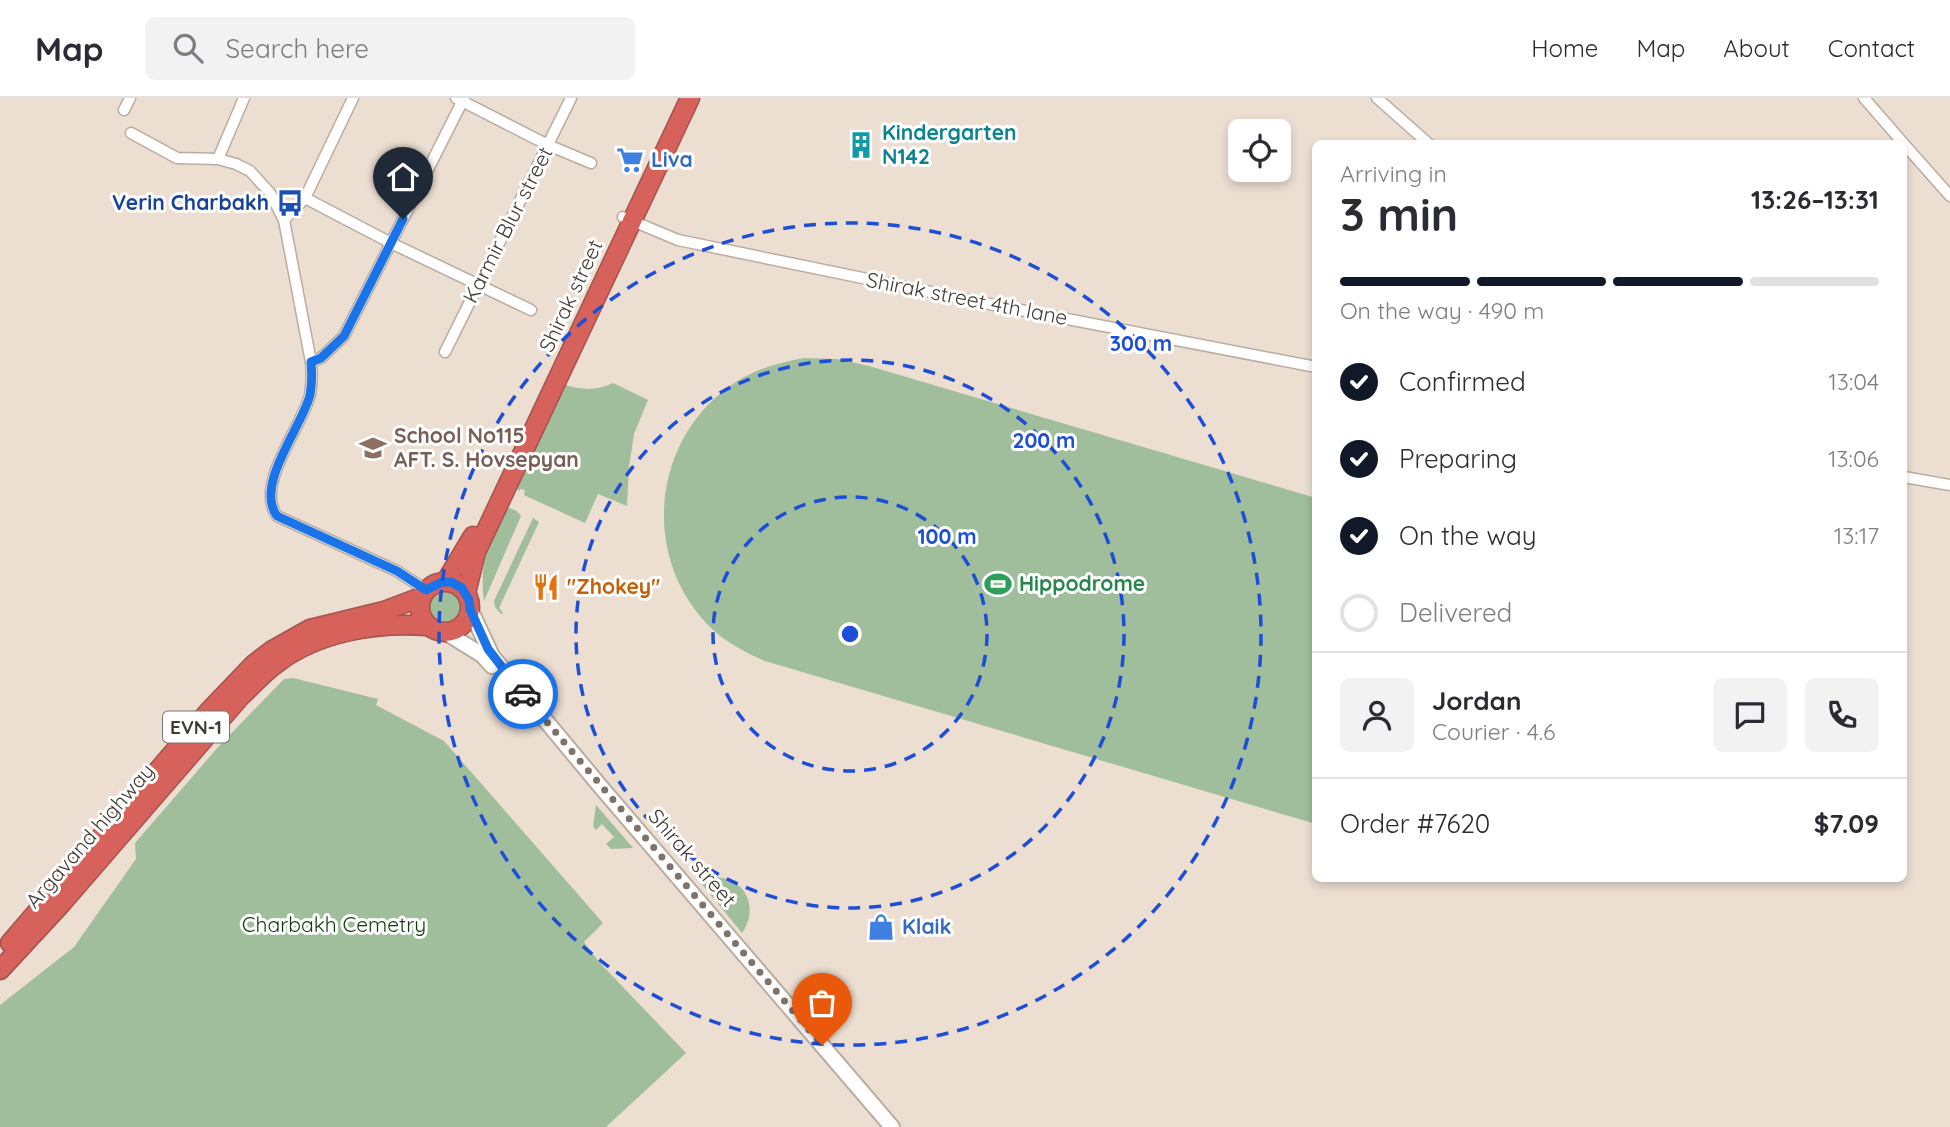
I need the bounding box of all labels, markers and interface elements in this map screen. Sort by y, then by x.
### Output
search box [145,17,635,80]
text: Map [35,28,103,69]
icon: search [169,29,207,67]
text: Search here [225,32,369,65]
text: Home [1531,33,1598,63]
text: Map [1636,33,1685,63]
text: About [1723,33,1790,63]
text: Contact [1828,33,1915,63]
place label: Kindergarten N142 [882,119,1017,169]
map controls [1228,119,1291,182]
button: locate [1228,119,1291,182]
building icon: Kindergarten N142 [846,130,876,160]
street label: Karmir Blur street [456,142,558,307]
supermarket icon: Liva [615,145,645,175]
place label: Liva [651,146,693,172]
pin [373,147,433,219]
icon: home [384,158,422,196]
text: Arriving in [1340,159,1447,188]
text: 13:26–13:31 [1751,183,1879,216]
text: 3 min [1340,185,1458,243]
bus stop icon: Verin Charbakh [275,188,305,218]
place label: Verin Charbakh [112,189,269,215]
street label: Shirak street [533,235,607,356]
street label: Shirak street 4th lane [864,266,1070,330]
text: On the way · 490 m [1340,296,1544,325]
text: 300 m [1110,330,1172,356]
icon: check [1340,363,1378,401]
text: Confirmed [1399,365,1526,398]
text: 13:04 [1828,367,1879,396]
place label: School No115 AFT. S. Hovsepyan [394,422,579,472]
text: 200 m [1013,427,1075,453]
school or university icon: School No115 AFT. S. Hovsepyan [358,433,388,463]
icon: check [1340,440,1378,478]
text: Preparing [1399,442,1517,475]
text: 13:06 [1828,444,1879,473]
icon: check [1340,517,1378,555]
text: On the way [1399,519,1537,552]
text: 13:17 [1834,521,1879,550]
text: 100 m [917,523,977,549]
sports icon: Hippodrome [983,569,1013,599]
place label: Hippodrome [1019,570,1145,596]
restaurant icon: "Zhokey" [531,572,561,602]
place label: "Zhokey" [567,573,660,599]
text: Delivered [1399,596,1512,629]
centre of rings [838,622,862,646]
courier [488,659,558,729]
icon: car [504,675,542,713]
button: person [1340,678,1414,752]
button: chat [1713,678,1787,752]
button: phone [1805,678,1879,752]
text: Jordan [1432,684,1521,717]
road number: EVN-1 [163,712,229,742]
text: Courier · 4.6 [1432,717,1555,746]
street label: Argavand highway [19,758,159,913]
street label: Shirak street [643,803,742,912]
text: Order #7620 [1340,807,1490,840]
text: $7.09 [1814,807,1879,840]
park label: Charbakh Cemetry [242,911,426,937]
shop icon: Klaik [866,912,896,942]
place label: Klaik [902,913,952,939]
pin [792,973,852,1045]
icon: bag [803,984,841,1022]

